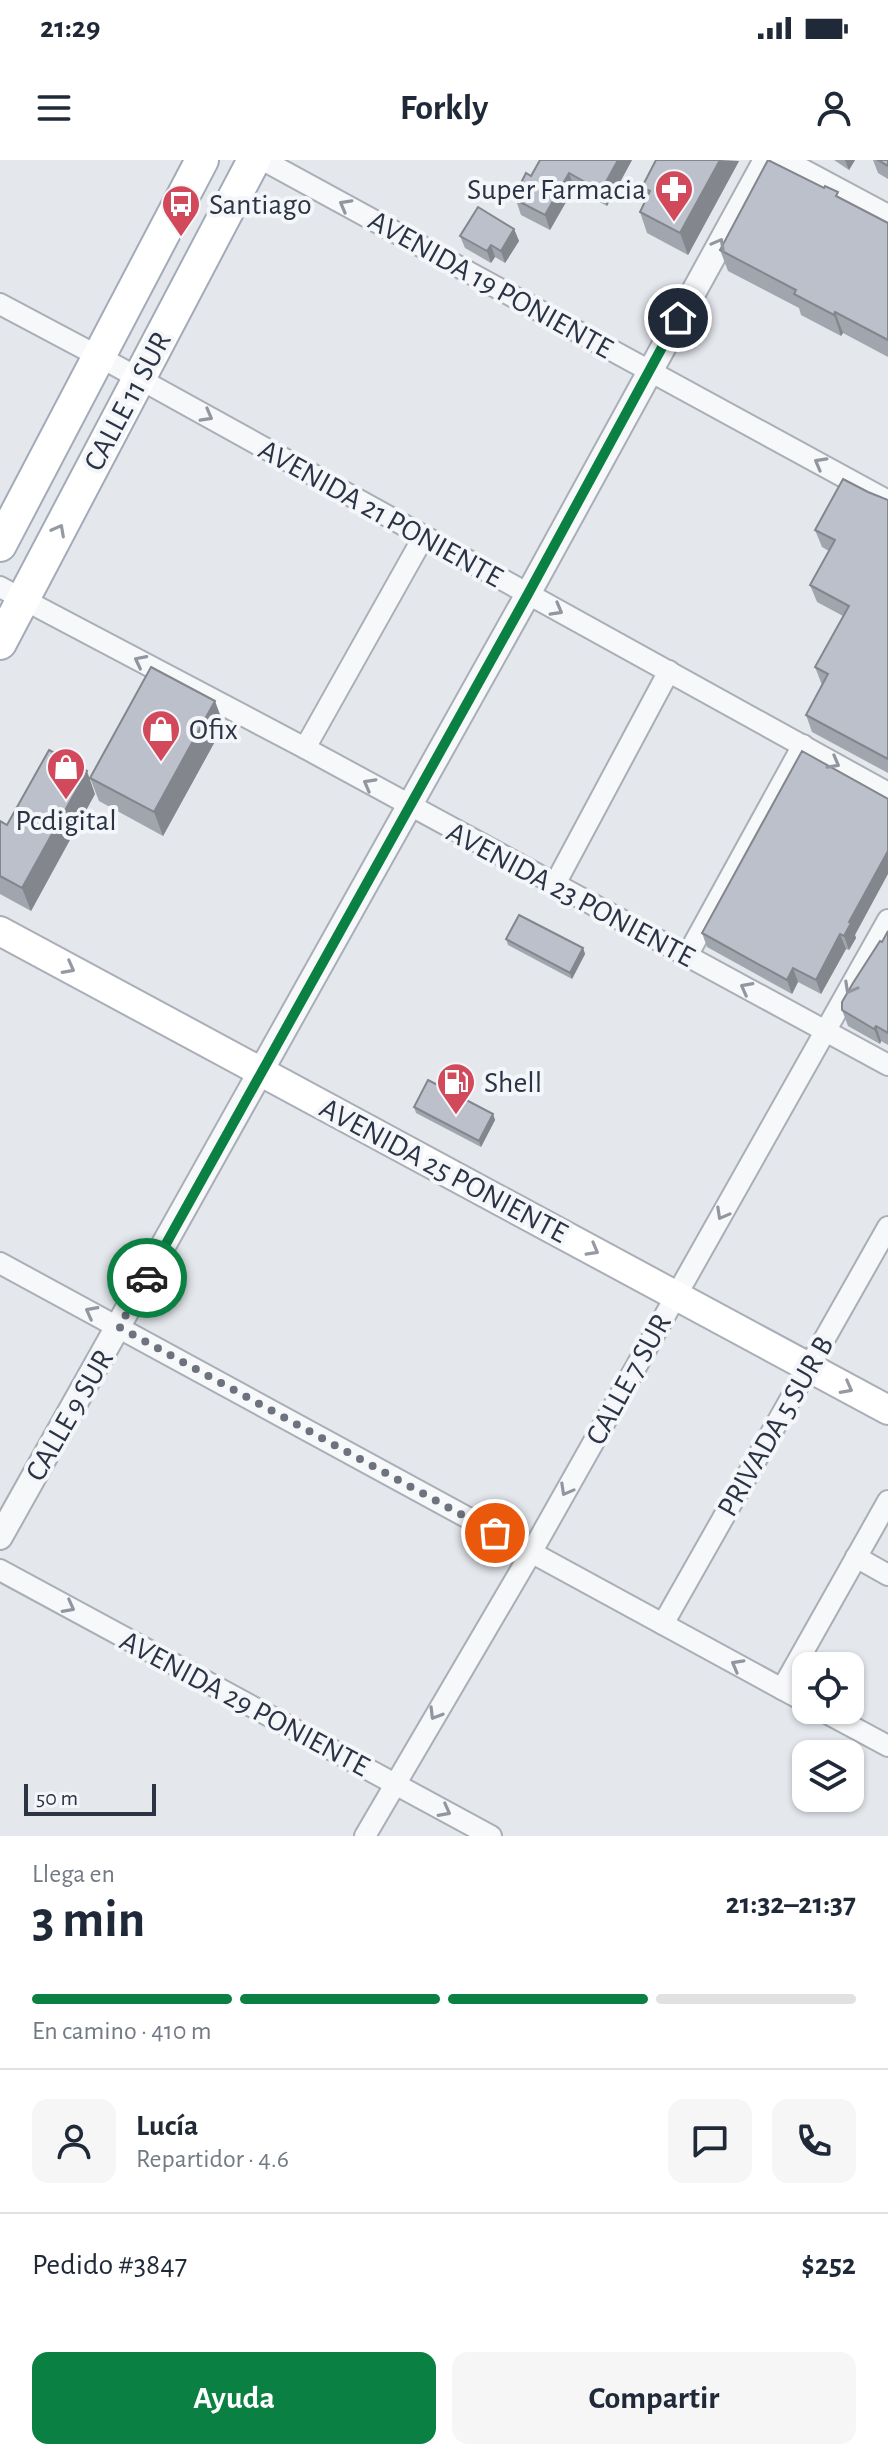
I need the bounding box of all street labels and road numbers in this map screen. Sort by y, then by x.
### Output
street label: AVENIDA 19 PONIENTE [363,205,618,364]
street label: CALLE 11 SUR [79,327,177,476]
street label: AVENIDA 21 PONIENTE [254,434,507,593]
street label: AVENIDA 23 PONIENTE [442,817,699,973]
street label: AVENIDA 25 PONIENTE [315,1093,572,1249]
street label: CALLE 7 SUR [581,1309,677,1450]
street label: PRIVADA 5 SUR B [712,1331,840,1522]
street label: CALLE 9 SUR [20,1345,119,1486]
street label: AVENIDA 29 PONIENTE [115,1626,374,1782]

